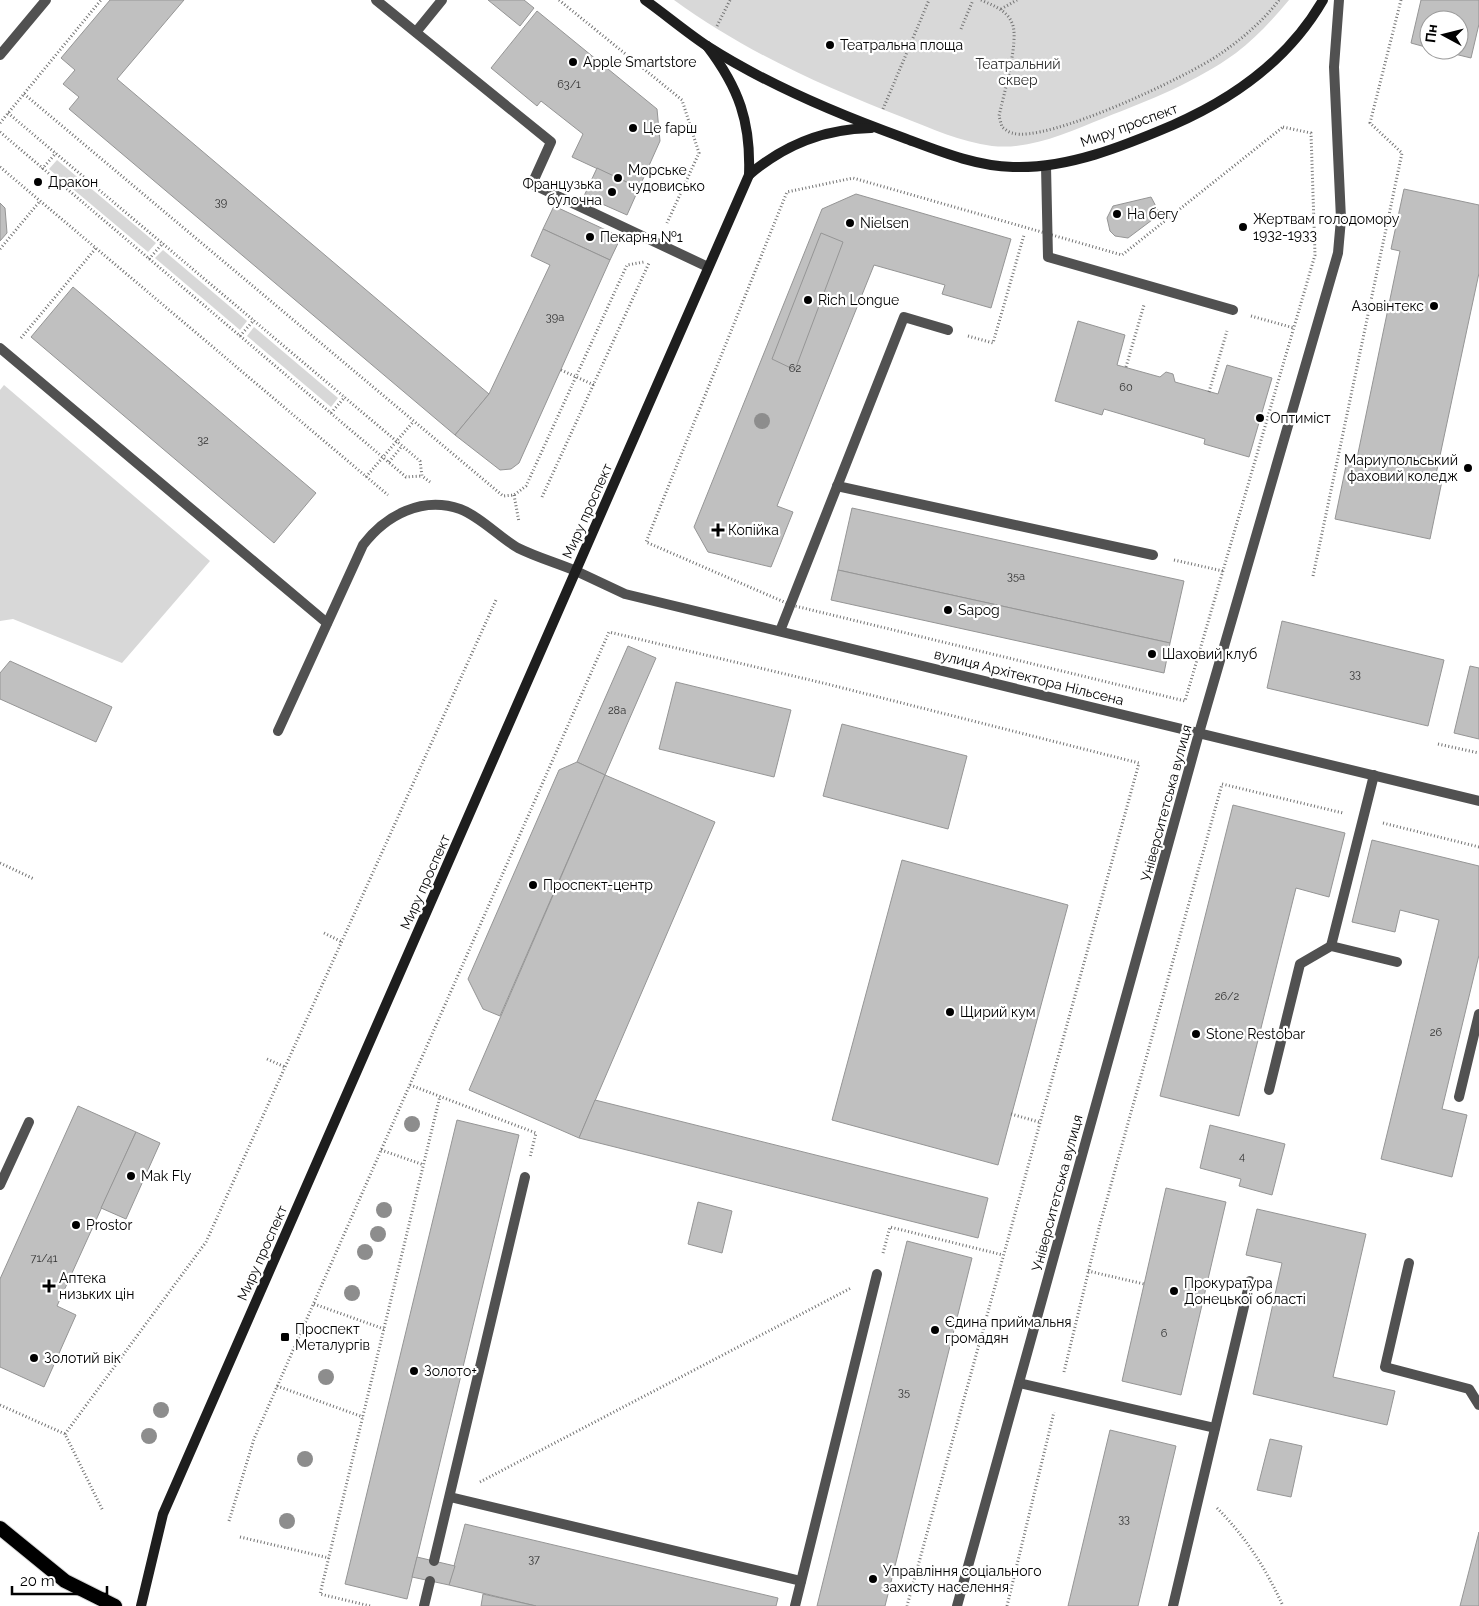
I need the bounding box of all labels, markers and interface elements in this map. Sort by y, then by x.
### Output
north arrow [1419,10,1469,60]
text: Пн [1422,23,1440,44]
place label: Театральна площа [840,37,963,53]
marker: Театральна площа [824,39,836,51]
place label: Apple Smartstore [583,54,697,70]
marker: Apple Smartstore [567,56,579,68]
park label: Театральний сквер [975,56,1061,88]
house number: 63/1 [557,78,581,91]
street label: Миру проспект [1078,100,1180,150]
place label: Це fарш [643,120,697,136]
marker: Це fарш [627,122,639,134]
place label: Морське чудовисько [628,162,705,194]
marker: Морське чудовисько [612,172,624,184]
place label: Дракон [48,174,98,190]
marker: Дракон [32,176,44,188]
place label: Французька булочна [522,176,602,208]
marker: Французька булочна [606,186,618,198]
house number: 39 [215,196,227,209]
place label: На бегу [1127,206,1179,222]
marker: На бегу [1111,208,1123,220]
place label: Жертвам голодомору 1932-1933 [1253,211,1400,243]
place label: Nielsen [860,215,909,231]
marker: Nielsen [844,217,856,229]
marker: Жертвам голодомору 1932-1933 [1237,221,1249,233]
place label: Пекарня №1 [600,229,683,245]
marker: Пекарня №1 [584,231,596,243]
place label: Rich Longue [818,292,899,308]
marker: Rich Longue [802,294,814,306]
place label: Азовінтекс [1352,298,1424,314]
marker: Азовінтекс [1428,300,1440,312]
house number: 39а [546,311,564,324]
house number: 62 [789,362,801,375]
house number: 60 [1119,381,1133,394]
place label: Оптиміст [1270,410,1331,426]
marker: Оптиміст [1254,412,1266,424]
house number: 32 [197,434,209,447]
place label: Мариупольський фаховий коледж [1344,452,1458,484]
street label: Миру проспект [559,461,615,561]
marker: Мариупольський фаховий коледж [1462,462,1474,474]
place label: Копійка [728,522,779,538]
marker: Копійка [712,524,724,536]
house number: 35а [1007,570,1025,583]
place label: Sapog [958,602,1000,618]
marker: Sapog [942,604,954,616]
street label: вулиця Архітектора Нільсена [933,646,1125,708]
place label: Шаховий клуб [1162,646,1257,662]
marker: Шаховий клуб [1146,648,1158,660]
house number: 33 [1349,668,1361,681]
house number: 28а [608,704,626,717]
street label: Університетська вулиця [1137,723,1195,883]
street label: Миру проспект [397,832,453,932]
place label: Проспект-центр [543,877,653,893]
marker: Проспект-центр [527,879,539,891]
house number: 26/2 [1215,990,1240,1003]
place label: Щирий кум [960,1004,1036,1020]
marker: Щирий кум [944,1006,956,1018]
place label: Stone Restobar [1206,1026,1305,1042]
house number: 26 [1430,1026,1443,1039]
marker: Stone Restobar [1190,1028,1202,1040]
street label: Університетська вулиця [1028,1113,1086,1273]
house number: 4 [1239,1150,1245,1163]
place label: Mak Fly [141,1168,192,1184]
marker: Mak Fly [125,1170,137,1182]
street label: Миру проспект [234,1203,290,1303]
place label: Prostor [86,1217,132,1233]
marker: Prostor [70,1219,82,1231]
house number: 71/41 [31,1252,58,1265]
place label: Аптека низьких цін [59,1270,134,1302]
place label: Прокуратура Донецької області [1184,1275,1306,1307]
marker: Аптека низьких цін [43,1280,55,1292]
marker: Прокуратура Донецької області [1168,1285,1180,1297]
place label: Єдина приймальня громадян [945,1314,1072,1346]
place label: Проспект Металургів [295,1321,370,1353]
marker: Єдина приймальня громадян [929,1324,941,1336]
house number: 6 [1161,1327,1168,1340]
marker: Проспект Металургів [279,1331,291,1343]
place label: Золотий вік [44,1350,121,1366]
marker: Золотий вік [28,1352,40,1364]
place label: Золото+ [424,1363,477,1379]
marker: Золото+ [408,1365,420,1377]
house number: 35 [898,1386,910,1399]
house number: 33 [1118,1513,1130,1526]
house number: 37 [528,1553,540,1566]
place label: Управління соціального захисту населення [883,1563,1042,1595]
scale bar [12,1564,108,1596]
text: 20 m [20,1572,55,1590]
marker: Управління соціального захисту населення [867,1573,879,1585]

